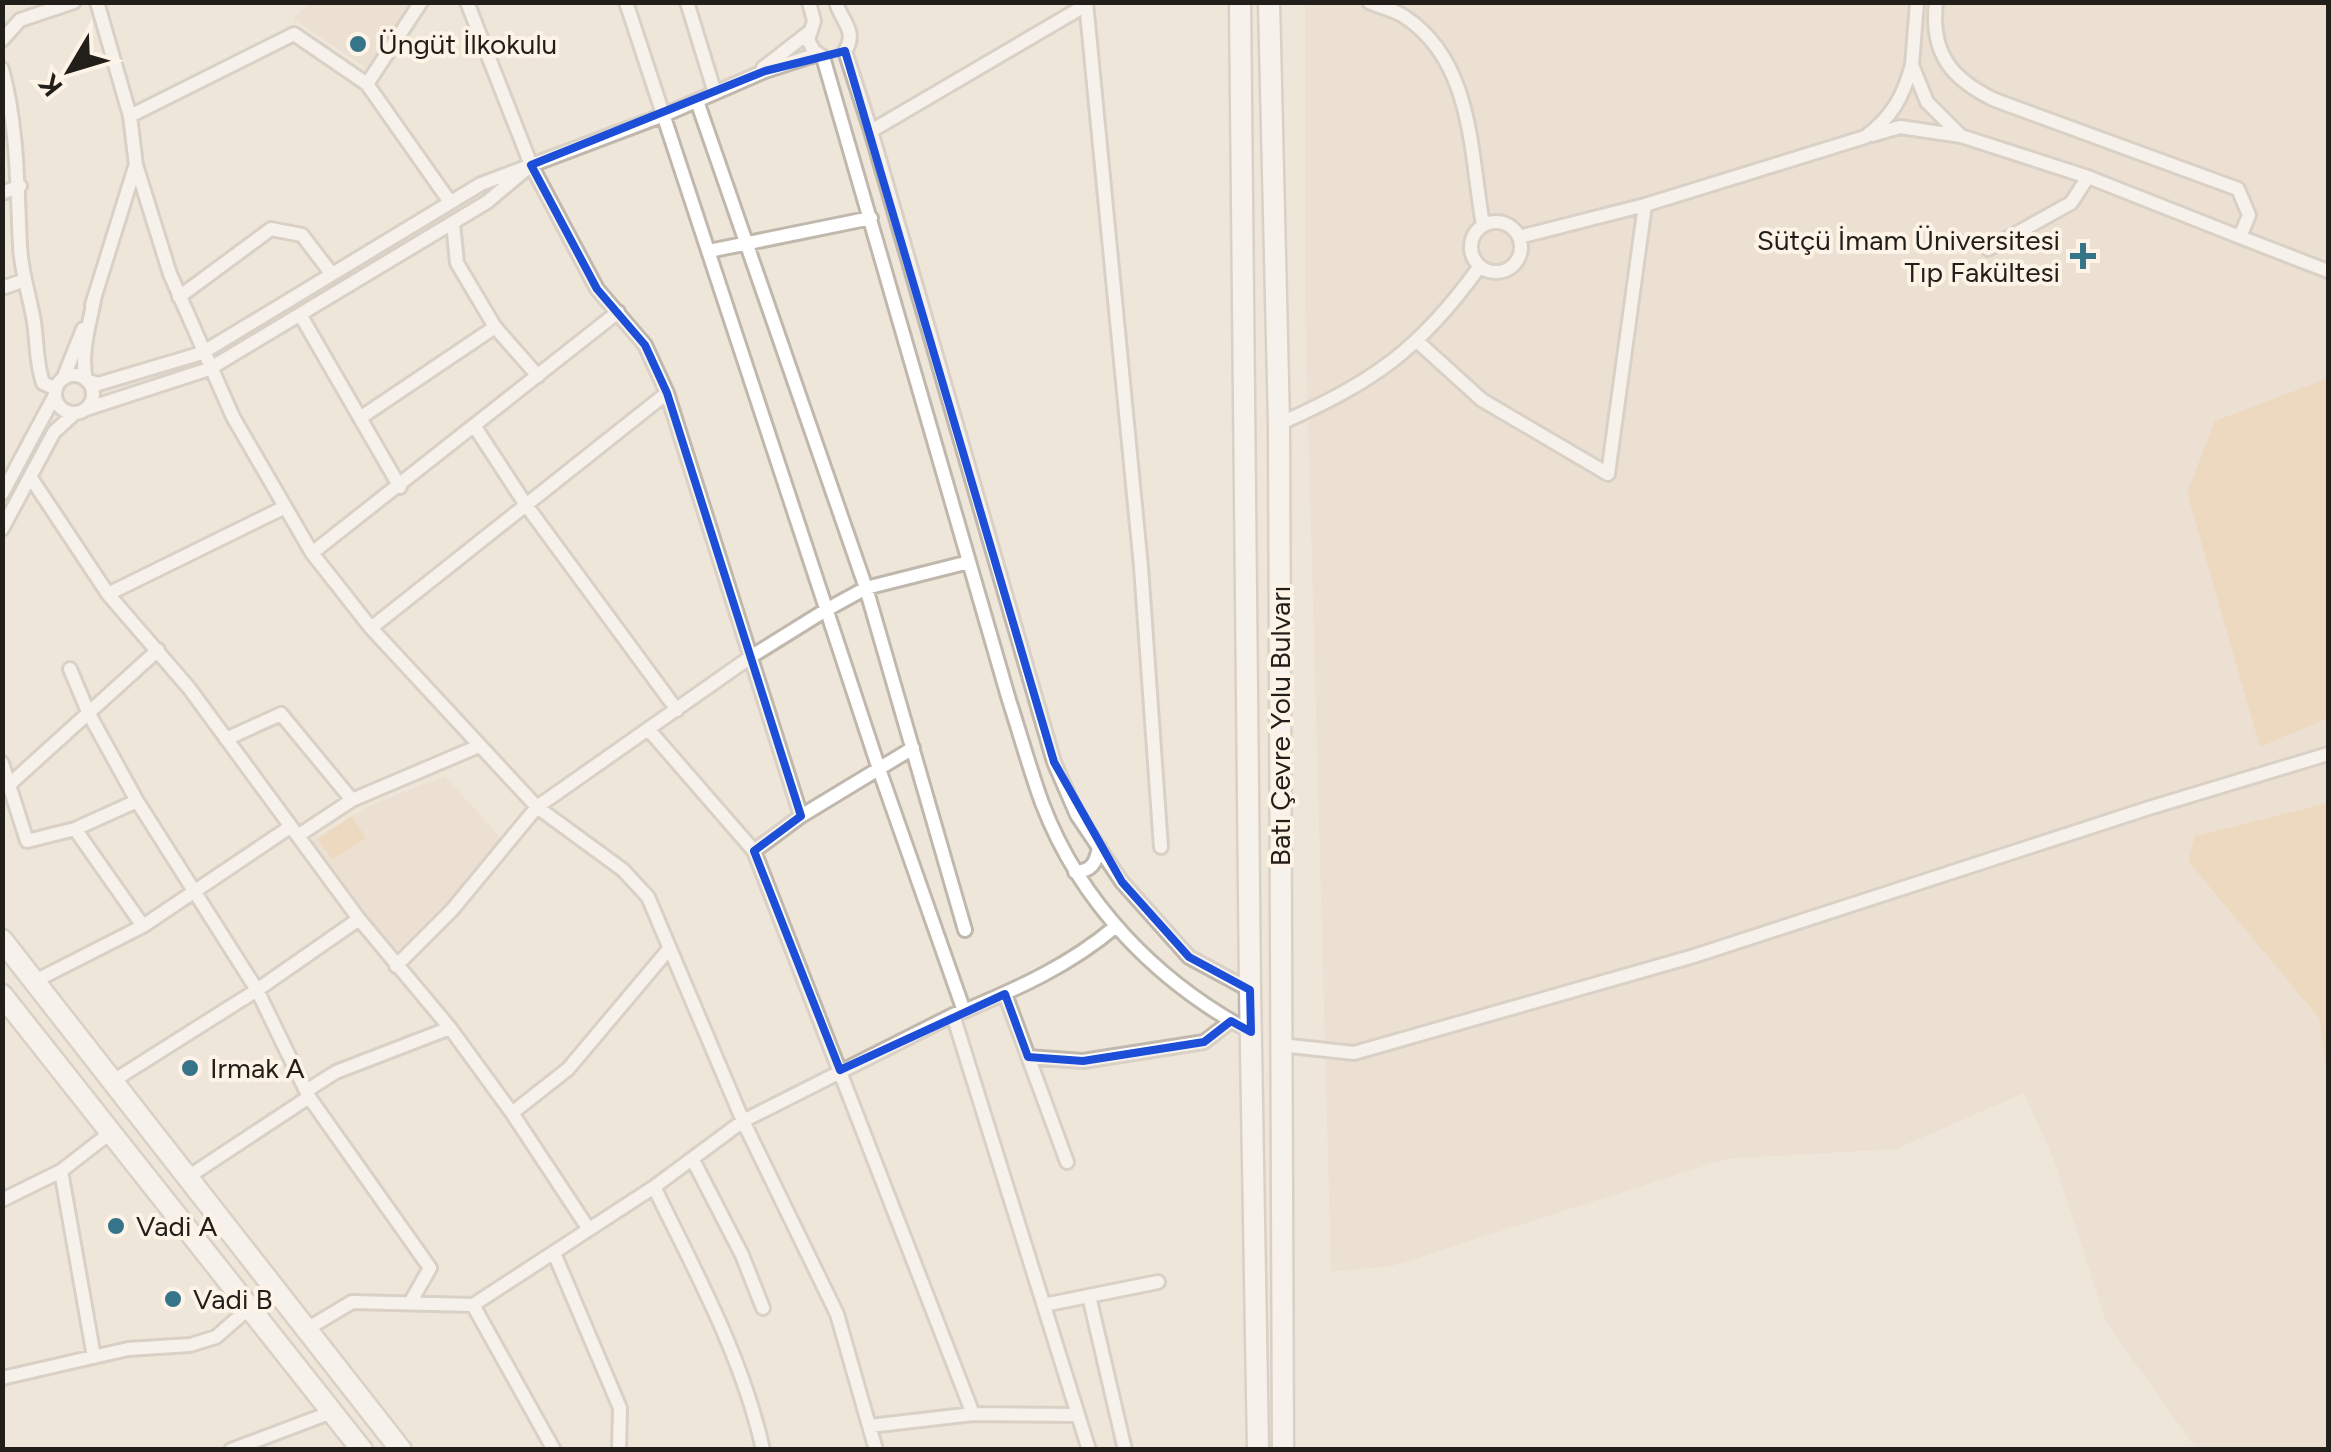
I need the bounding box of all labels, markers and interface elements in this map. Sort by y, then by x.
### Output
north arrow [20,20,120,120]
place label: Üngüt İlkokulu [378,27,557,61]
marker: Üngüt İlkokulu [347,33,369,55]
text: K [31,67,69,103]
place label: Sütçü İmam Üniversitesi Tıp Fakültesi [1757,223,2060,289]
marker: Sütçü İmam Üniversitesi Tıp Fakültesi [2070,243,2096,269]
street label: Batı Çevre Yolu Bulvarı [1263,586,1297,866]
place label: Irmak A [210,1051,305,1085]
marker: Irmak A [179,1057,201,1079]
place label: Vadi A [136,1209,217,1243]
marker: Vadi A [105,1215,127,1237]
place label: Vadi B [193,1282,273,1316]
marker: Vadi B [162,1288,184,1310]

